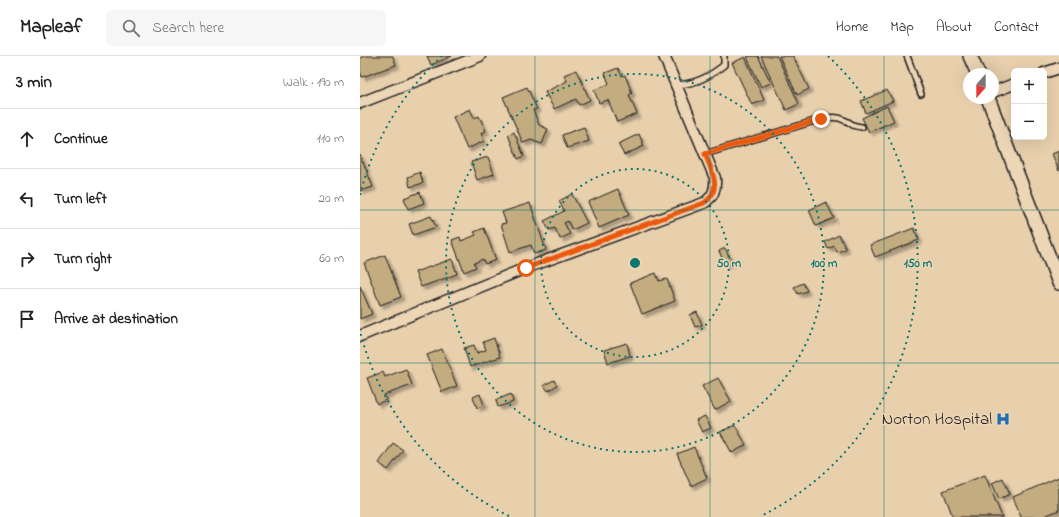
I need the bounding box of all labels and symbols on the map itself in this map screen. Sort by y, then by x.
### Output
north arrow [963,68,999,104]
route end [812,110,830,128]
text: 50 m [717,255,742,273]
text: 100 m [811,255,838,273]
text: 150 m [904,255,933,273]
centre of rings [628,256,642,270]
route start [517,259,535,277]
place label: Norton Hospital [882,407,992,432]
hospital icon: Norton Hospital [995,411,1011,427]

